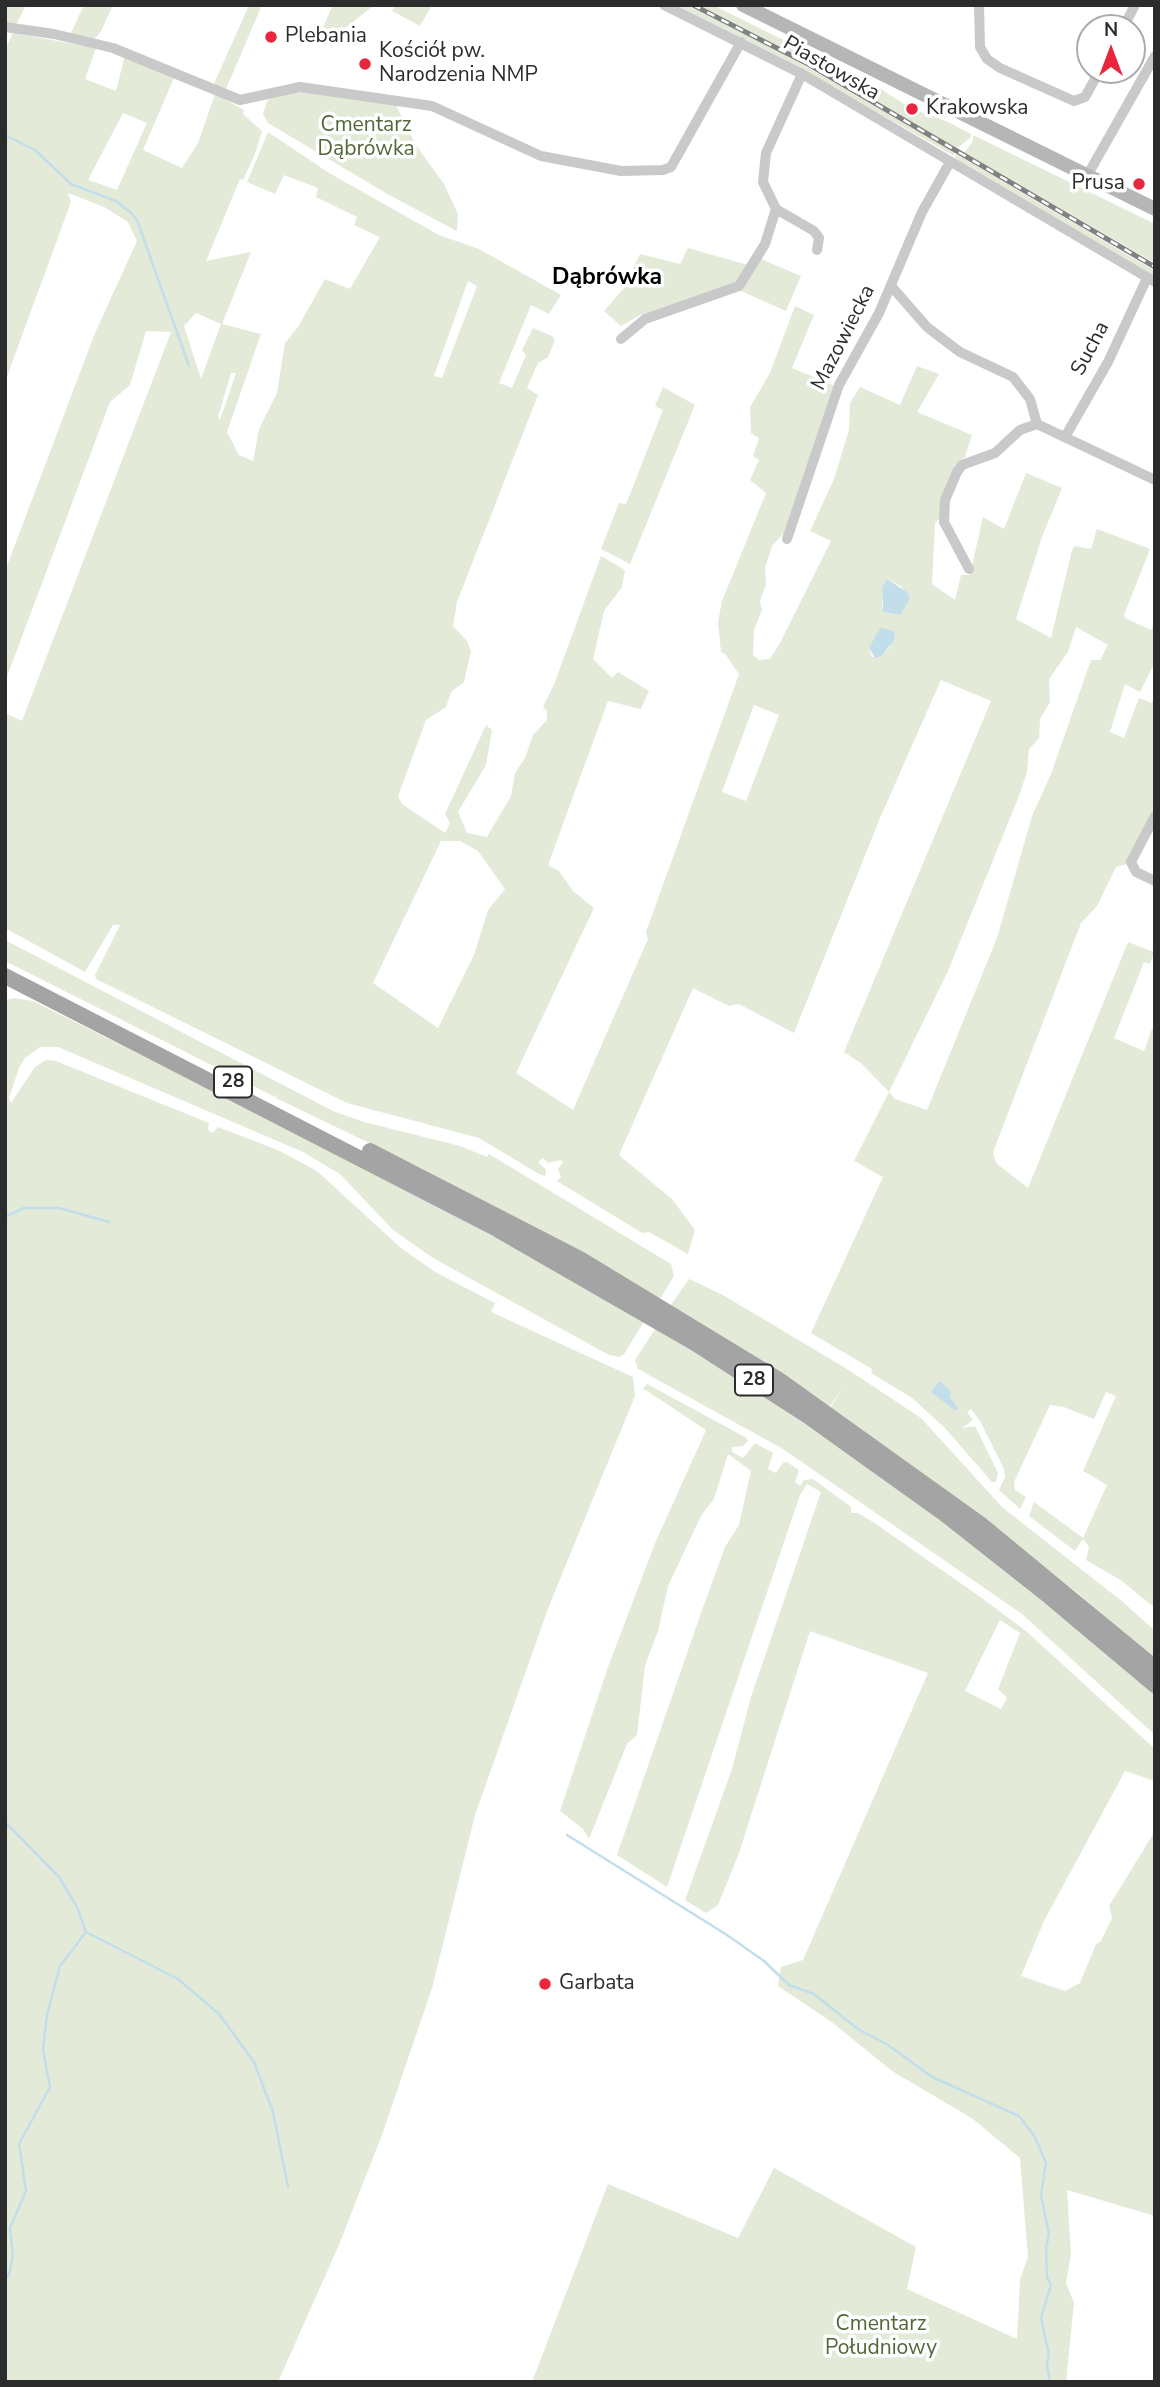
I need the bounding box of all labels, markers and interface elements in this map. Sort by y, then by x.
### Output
north arrow [1076,14,1146,84]
text: N [1104,17,1118,43]
place label: Plebania [285,24,367,50]
marker: Plebania [263,29,279,45]
street label: Piastowska [778,31,884,107]
place label: Kościół pw. Narodzenia NMP [379,39,538,89]
marker: Kościół pw. Narodzenia NMP [357,56,373,72]
place label: Krakowska [926,96,1029,122]
marker: Krakowska [904,101,920,117]
park label: Cmentarz Dąbrówka [317,113,415,163]
place label: Prusa [1071,171,1125,197]
marker: Prusa [1131,176,1147,192]
district label: Dąbrówka [552,264,662,292]
street label: Mazowiecka [807,281,881,395]
street label: Sucha [1066,318,1116,380]
road number: 28 [214,1066,252,1098]
road number: 28 [735,1364,773,1396]
place label: Garbata [559,1971,635,1997]
marker: Garbata [537,1976,553,1992]
park label: Cmentarz Południowy [825,2312,937,2362]

